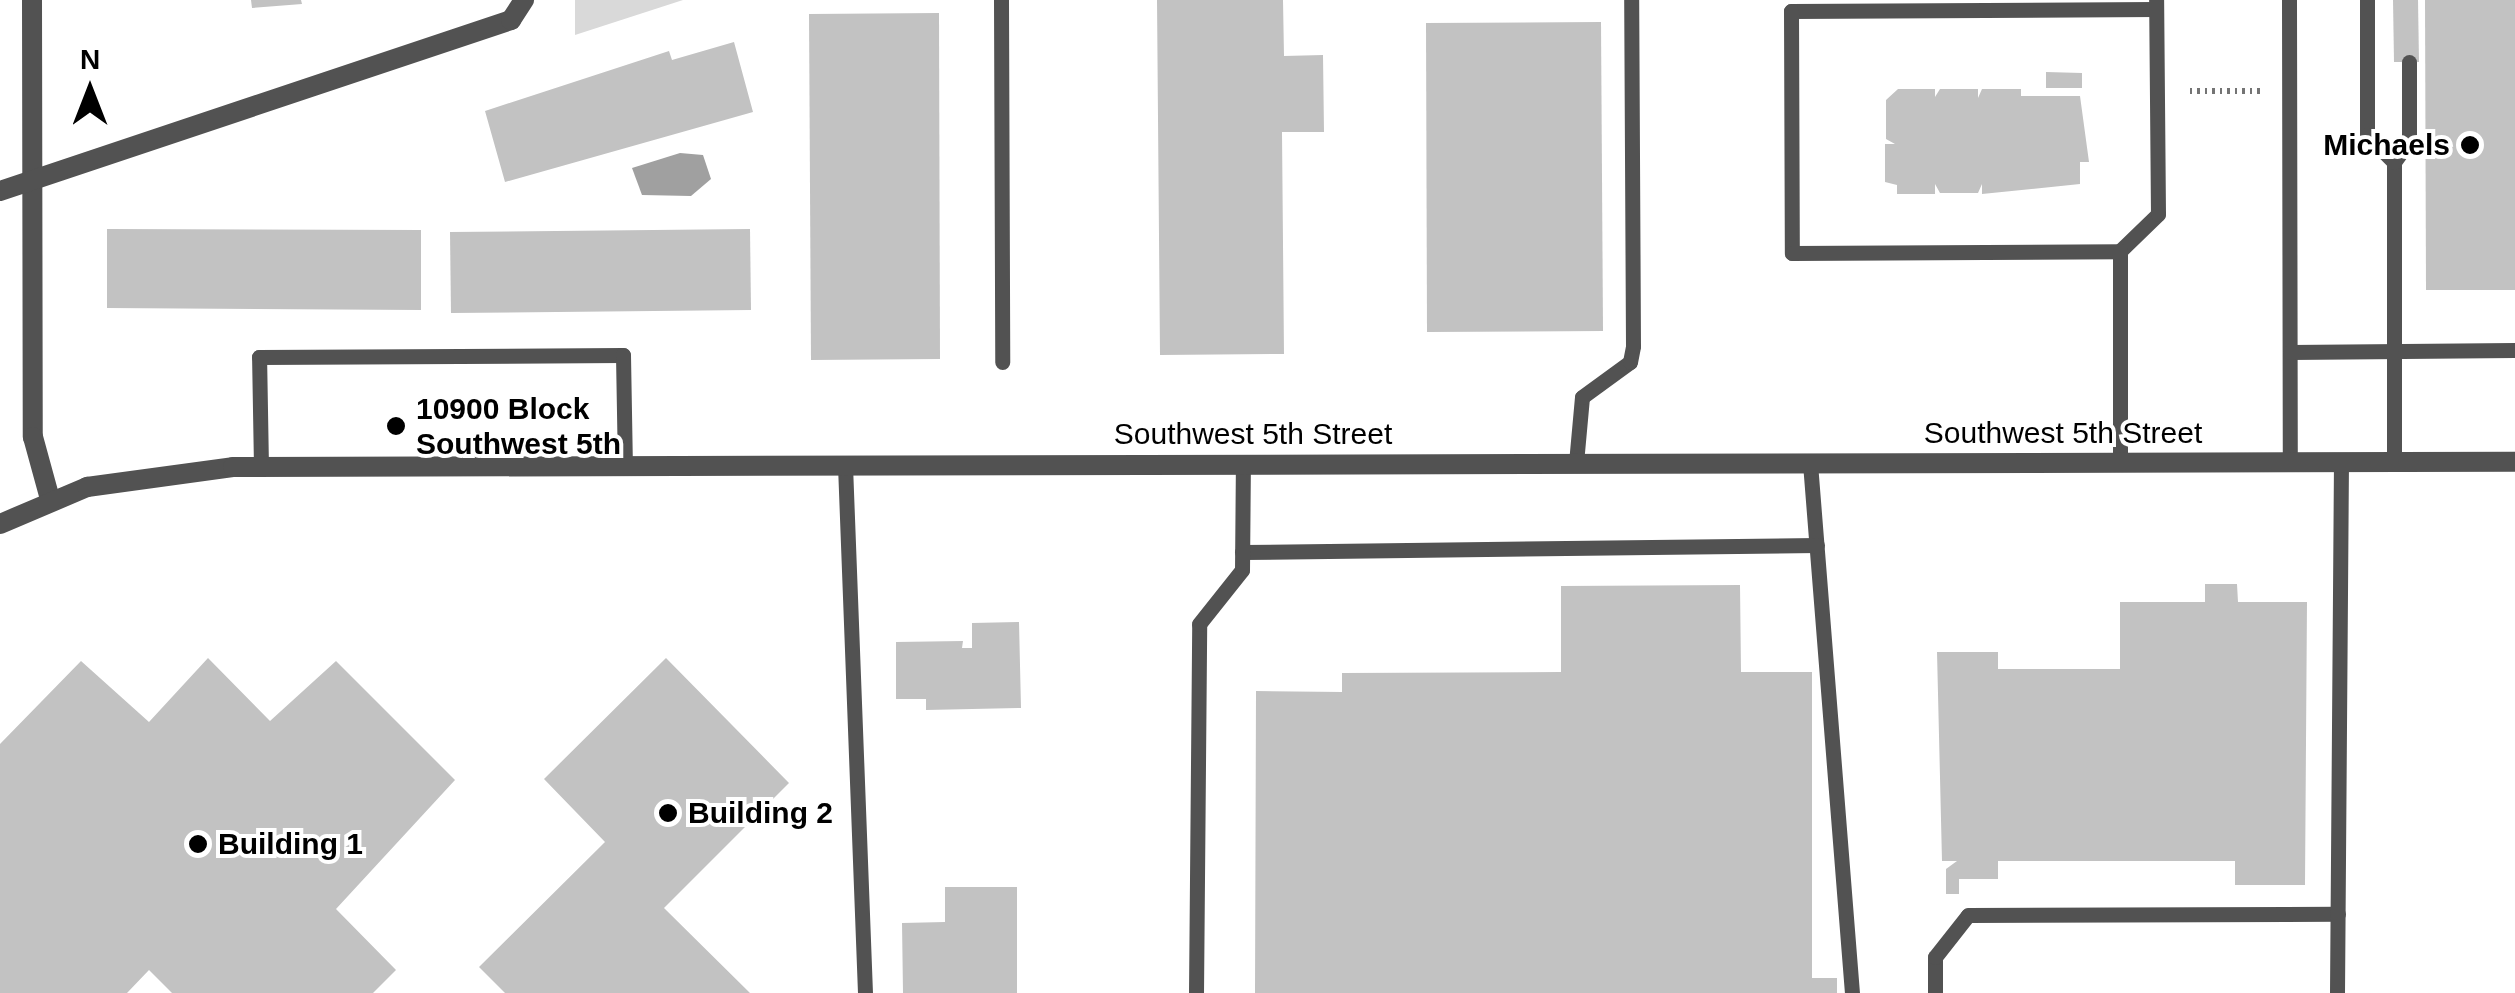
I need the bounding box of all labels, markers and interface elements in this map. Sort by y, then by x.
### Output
north arrow [40,40,140,140]
text: N [80,44,100,75]
place label: Michaels [2323,127,2450,163]
marker: Michaels [2459,134,2481,156]
place label: 10900 Block Southwest 5th [416,391,621,462]
marker: 10900 Block Southwest 5th [385,415,407,437]
street label: Southwest 5th Street [1924,415,2202,451]
street label: Southwest 5th Street [1114,416,1392,452]
place label: Building 2 [688,795,833,831]
marker: Building 2 [657,802,679,824]
place label: Building 1 [218,826,363,862]
marker: Building 1 [187,833,209,855]

